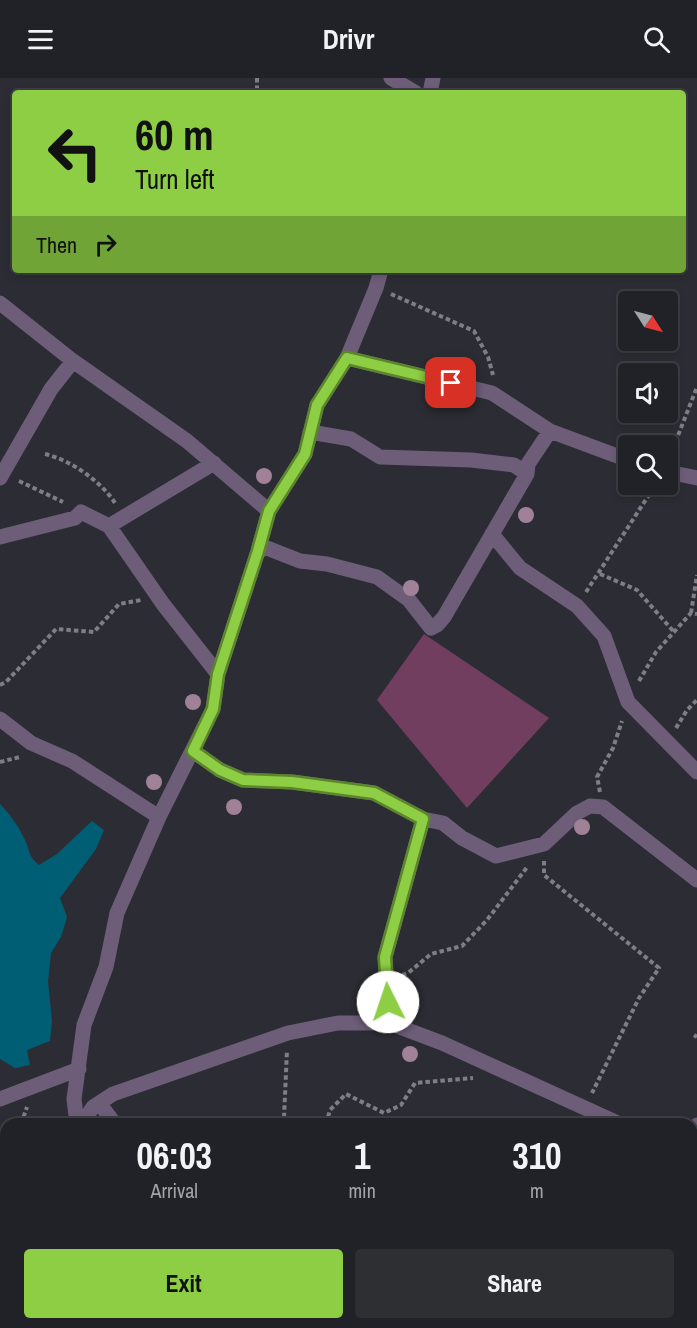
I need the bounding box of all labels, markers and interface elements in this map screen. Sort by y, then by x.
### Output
text: Drivr [323,21,374,57]
icon: menu [24,23,57,56]
icon: search [640,23,673,56]
text: 60 m [135,107,214,163]
icon: left [36,114,114,192]
text: Turn left [135,161,214,197]
icon: right [89,228,122,261]
text: Then [36,230,77,260]
north arrow [618,291,678,351]
map controls [618,291,678,495]
pin [425,357,476,408]
button: sound [618,363,678,423]
icon: arrive [434,366,467,399]
button: search [618,435,678,495]
position arrow [356,970,420,1034]
text: 06:03 [136,1132,212,1180]
text: 1 [354,1132,370,1180]
text: 310 [512,1132,562,1180]
text: Arrival [151,1177,198,1204]
text: min [348,1177,376,1204]
text: m [530,1177,544,1204]
button: Exit [24,1249,343,1318]
button: Share [355,1249,674,1318]

